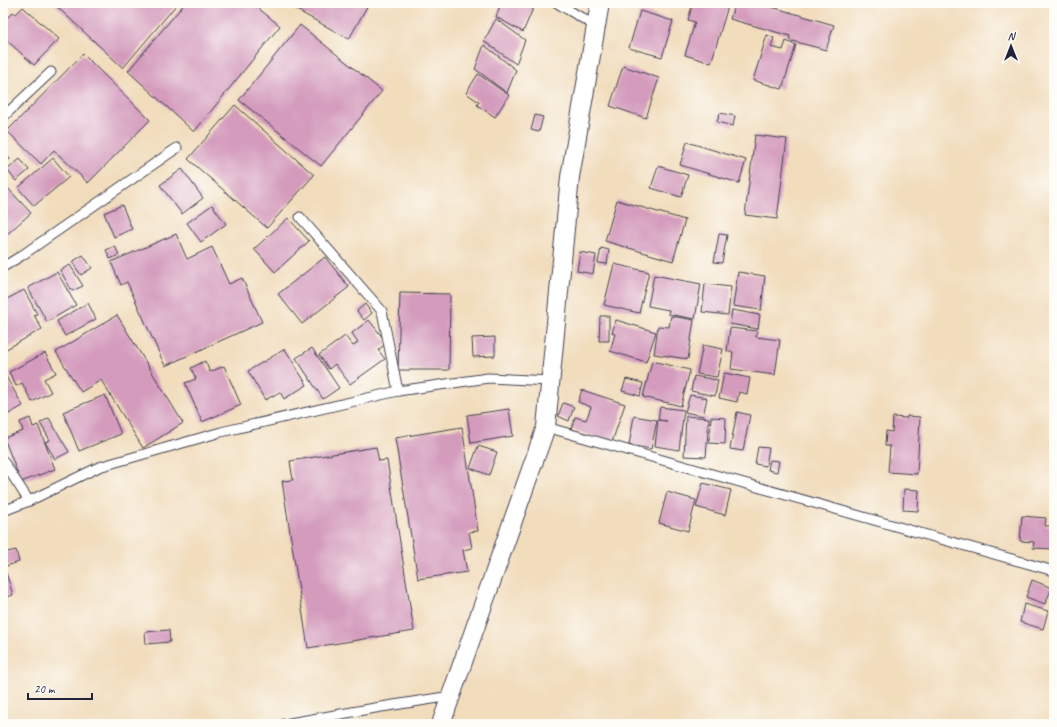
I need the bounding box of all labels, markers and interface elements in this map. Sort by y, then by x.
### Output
north arrow [991,26,1031,66]
text: N [1008,29,1017,43]
scale bar [28,675,92,701]
text: 20 m [34,681,56,697]

